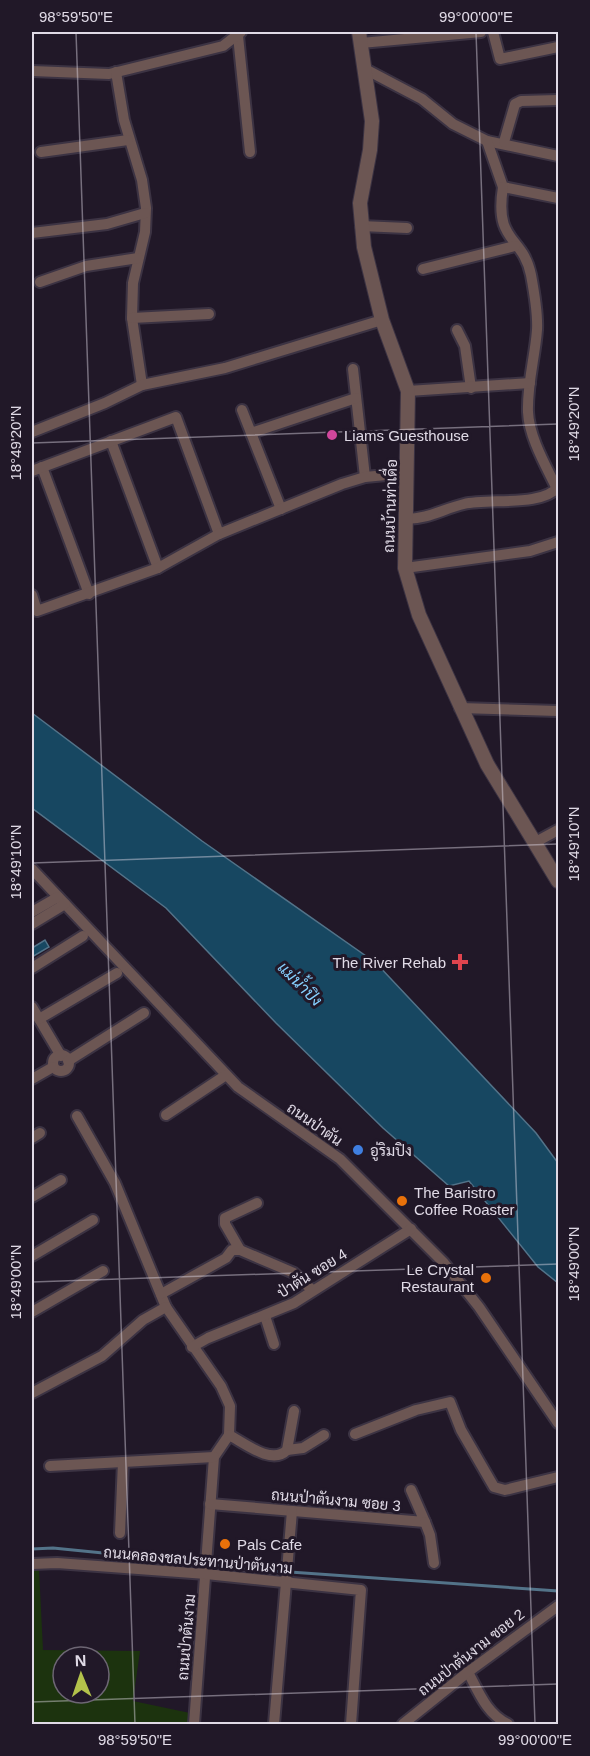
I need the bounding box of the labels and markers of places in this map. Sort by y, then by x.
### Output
place label: Liams Guesthouse [344,427,469,444]
marker: Liams Guesthouse [325,428,339,442]
marker: The River Rehab [451,953,469,971]
place label: The River Rehab [333,954,446,971]
place label: อู่ริมปิง [370,1141,412,1161]
marker: อู่ริมปิง [351,1143,365,1157]
place label: The Baristro Coffee Roaster [414,1184,515,1218]
marker: The Baristro Coffee Roaster [395,1194,409,1208]
place label: Le Crystal Restaurant [401,1261,475,1295]
marker: Le Crystal Restaurant [479,1271,493,1285]
place label: Pals Cafe [237,1536,302,1553]
marker: Pals Cafe [218,1537,232,1551]

